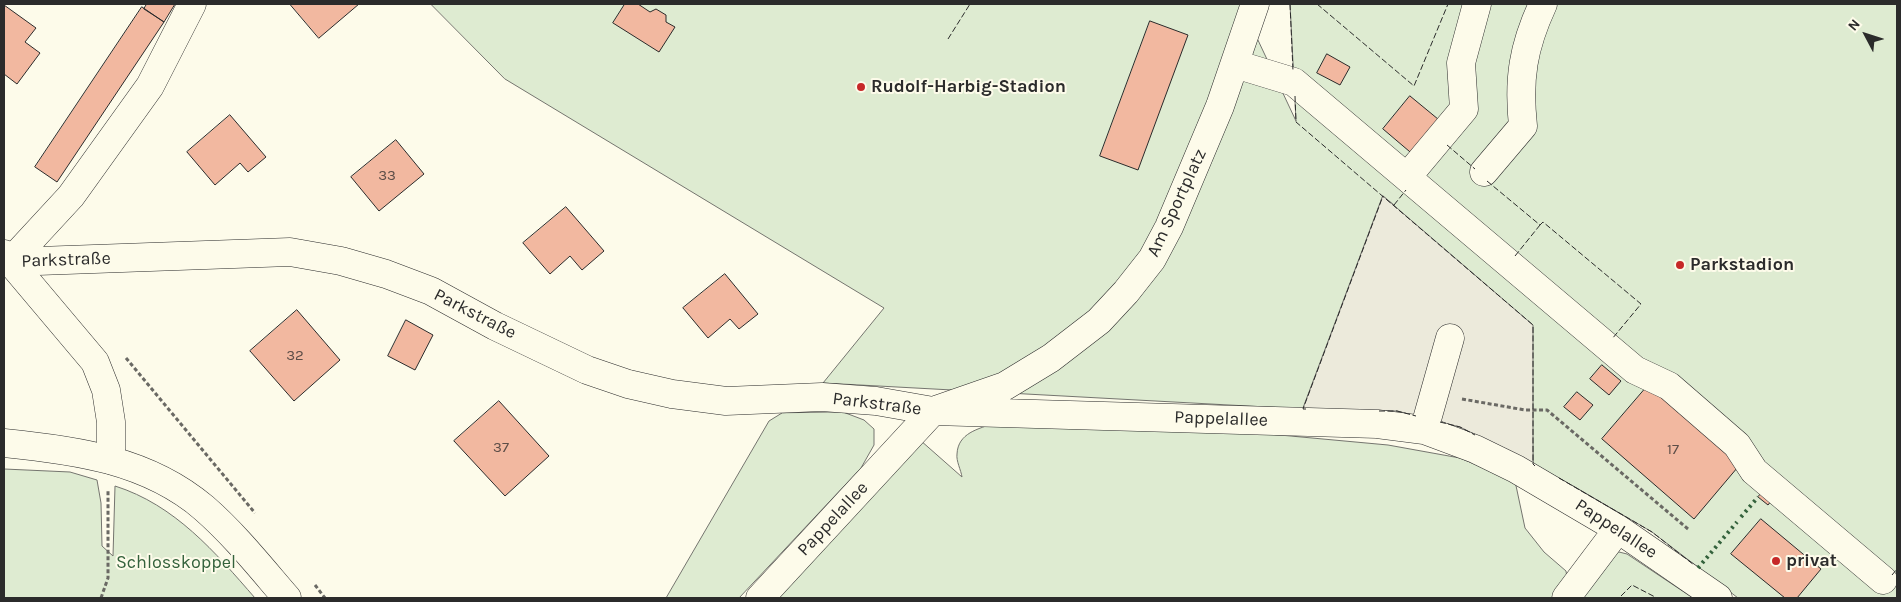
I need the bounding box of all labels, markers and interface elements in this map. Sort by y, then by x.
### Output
north arrow [1841,10,1891,60]
text: N [1844,16,1864,34]
place label: Rudolf-Harbig-Stadion [871,76,1066,98]
marker: Rudolf-Harbig-Stadion [855,81,867,93]
street label: Am Sportplatz [1143,146,1211,260]
house number: 33 [378,167,396,185]
street label: Parkstraße [21,248,111,272]
place label: Parkstadion [1690,254,1794,276]
marker: Parkstadion [1674,259,1686,271]
street label: Parkstraße [430,284,520,344]
house number: 32 [286,347,304,365]
street label: Parkstraße [831,388,923,420]
street label: Pappelallee [1174,407,1268,431]
house number: 37 [493,439,509,457]
house number: 17 [1667,441,1679,459]
street label: Pappelallee [793,477,873,561]
street label: Pappelallee [1571,494,1661,564]
place label: privat [1786,550,1837,572]
park label: Schlosskoppel [116,552,236,574]
marker: privat [1770,555,1782,567]

